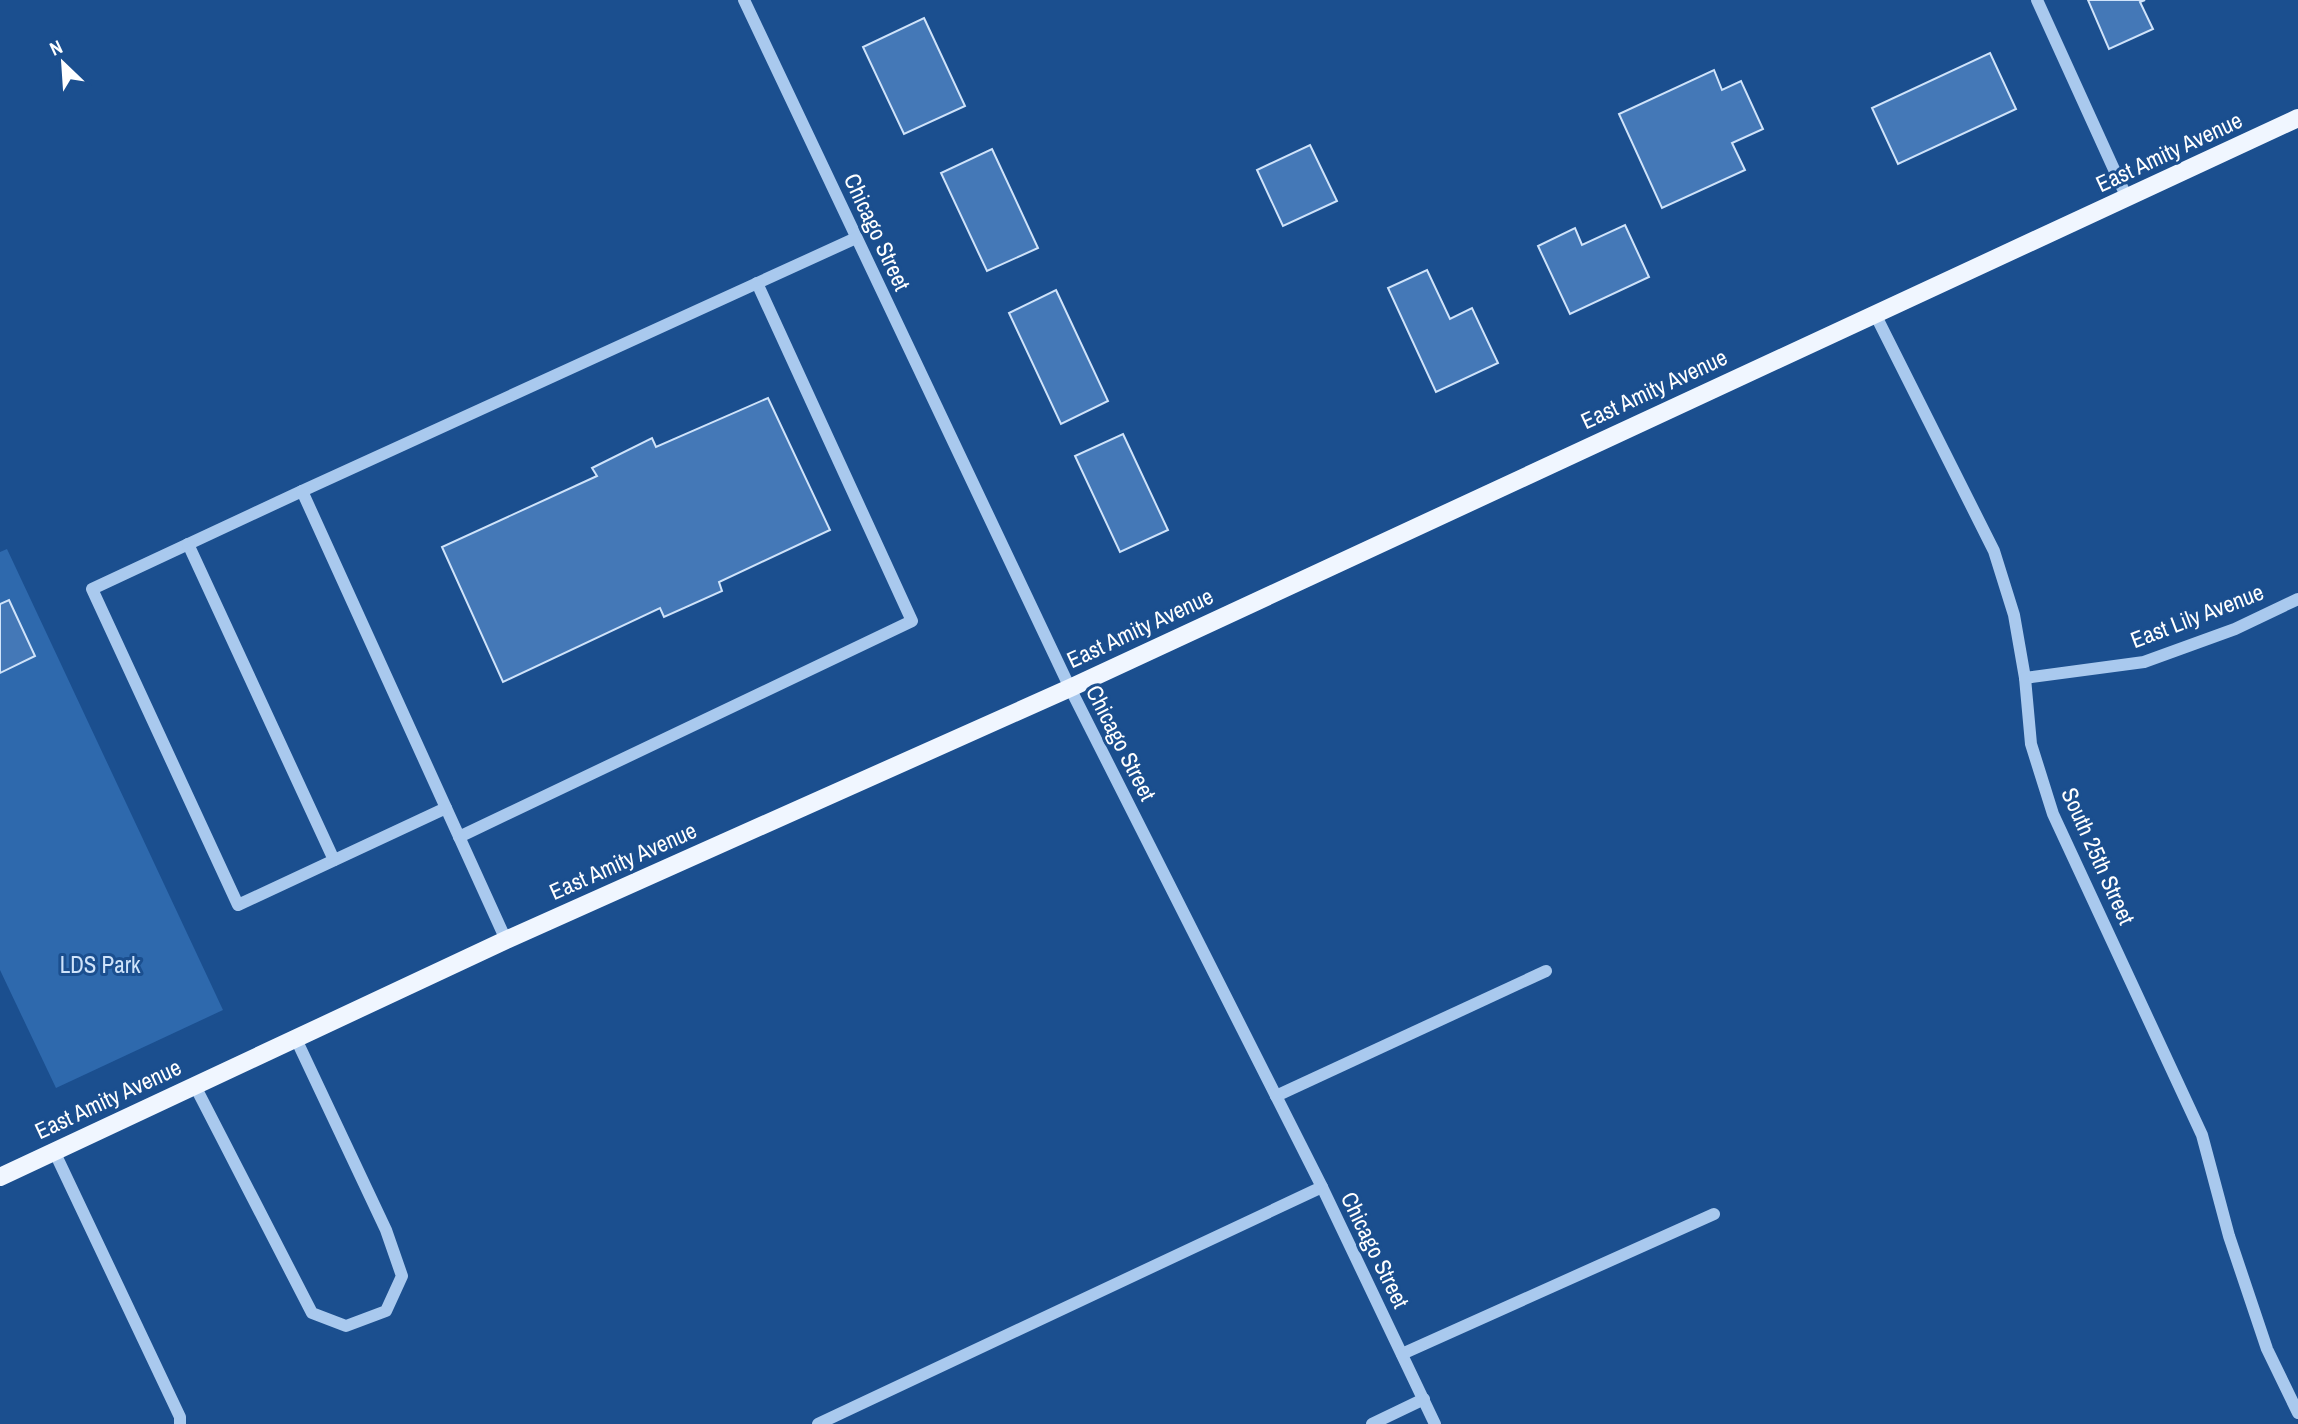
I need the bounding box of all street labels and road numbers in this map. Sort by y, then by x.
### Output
street label: East Amity Avenue [2091,104,2247,199]
street label: Chicago Street [837,168,918,295]
street label: East Amity Avenue [1576,341,1732,436]
street label: East Lily Avenue [2126,576,2268,655]
street label: East Amity Avenue [1062,580,1218,675]
street label: Chicago Street [1079,680,1164,806]
street label: South 25th Street [2054,782,2142,929]
street label: East Amity Avenue [544,814,701,907]
street label: East Amity Avenue [30,1051,186,1146]
street label: Chicago Street [1334,1186,1417,1313]

